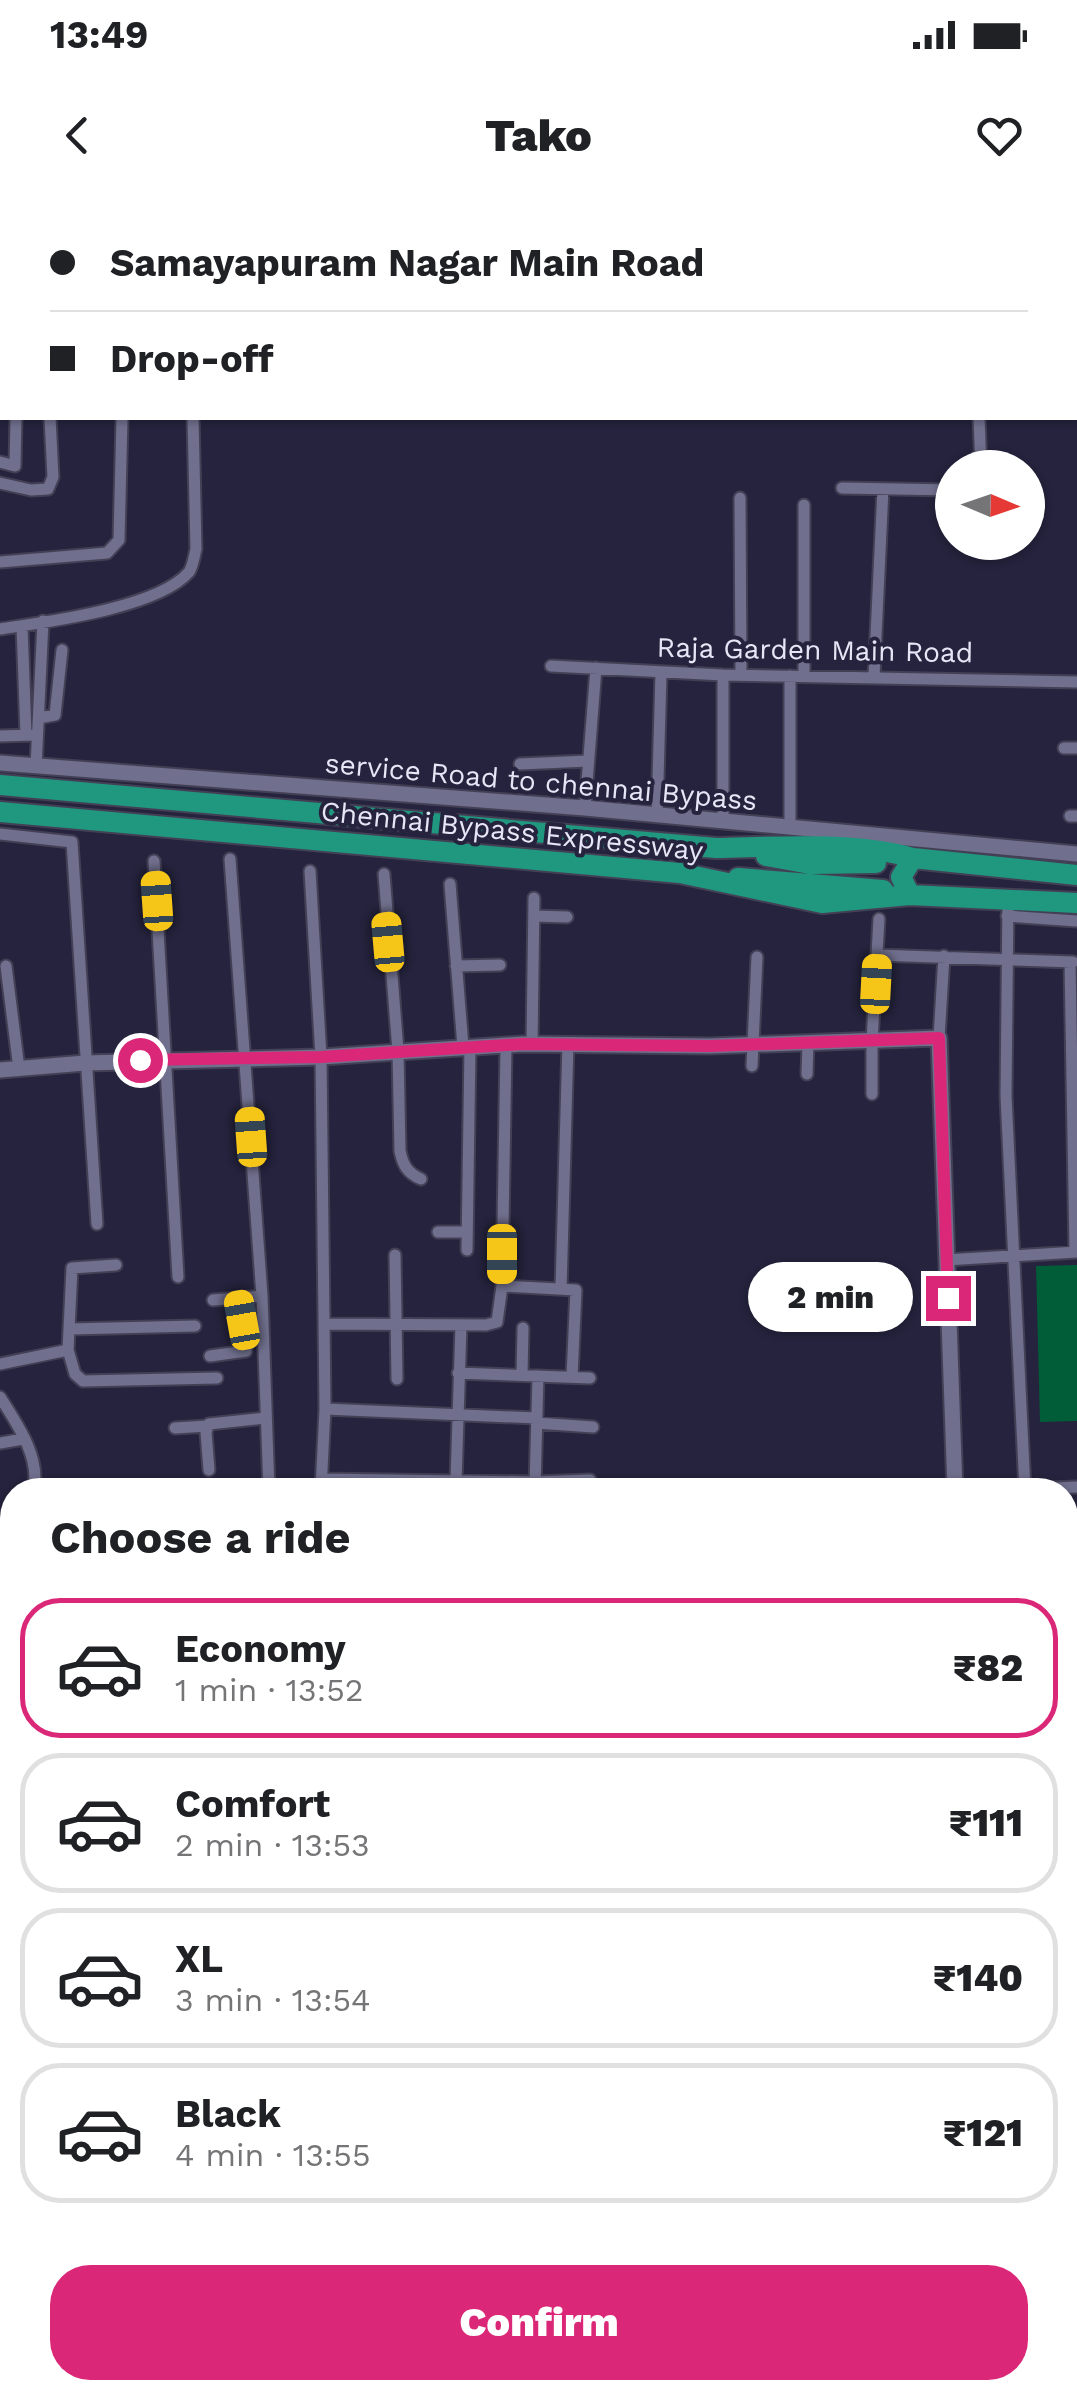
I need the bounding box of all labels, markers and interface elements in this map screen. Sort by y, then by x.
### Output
text: 13:49 [50,13,148,57]
icon: back [50,108,105,163]
icon: heart [972,108,1027,163]
text: Tako [485,109,592,162]
text: Samayapuram Nagar Main Road [110,241,704,285]
text: Drop-off [110,337,274,381]
north arrow [935,450,1045,560]
map controls [935,450,1045,560]
street label: Raja Garden Main Road [656,631,974,669]
street label: service Road to chennai Bypass [324,747,758,817]
street label: Chennai Bypass Expressway [319,795,705,868]
car [140,870,174,932]
car [370,911,406,973]
car [859,953,893,1015]
route start [118,1038,163,1083]
car [234,1106,268,1168]
car [487,1224,517,1284]
callout: 2 min [748,1263,913,1333]
route end [926,1276,971,1321]
text: 2 min [787,1278,874,1316]
car [222,1288,262,1352]
text: Choose a ride [50,1511,350,1564]
icon: car [55,1623,145,1713]
text: Economy [175,1627,346,1671]
text: ₹82 [953,1646,1023,1690]
text: 1 min · 13:52 [175,1671,364,1709]
icon: car [55,1778,145,1868]
text: Comfort [175,1782,330,1826]
text: ₹111 [949,1801,1023,1845]
text: 2 min · 13:53 [175,1826,370,1864]
icon: car [55,1933,145,2023]
text: XL [175,1937,223,1981]
text: ₹140 [933,1956,1023,2000]
text: 3 min · 13:54 [175,1981,371,2019]
icon: car [55,2088,145,2178]
text: Black [175,2092,281,2136]
text: ₹121 [943,2111,1023,2155]
text: 4 min · 13:55 [175,2136,371,2174]
button: Confirm [50,2265,1028,2380]

